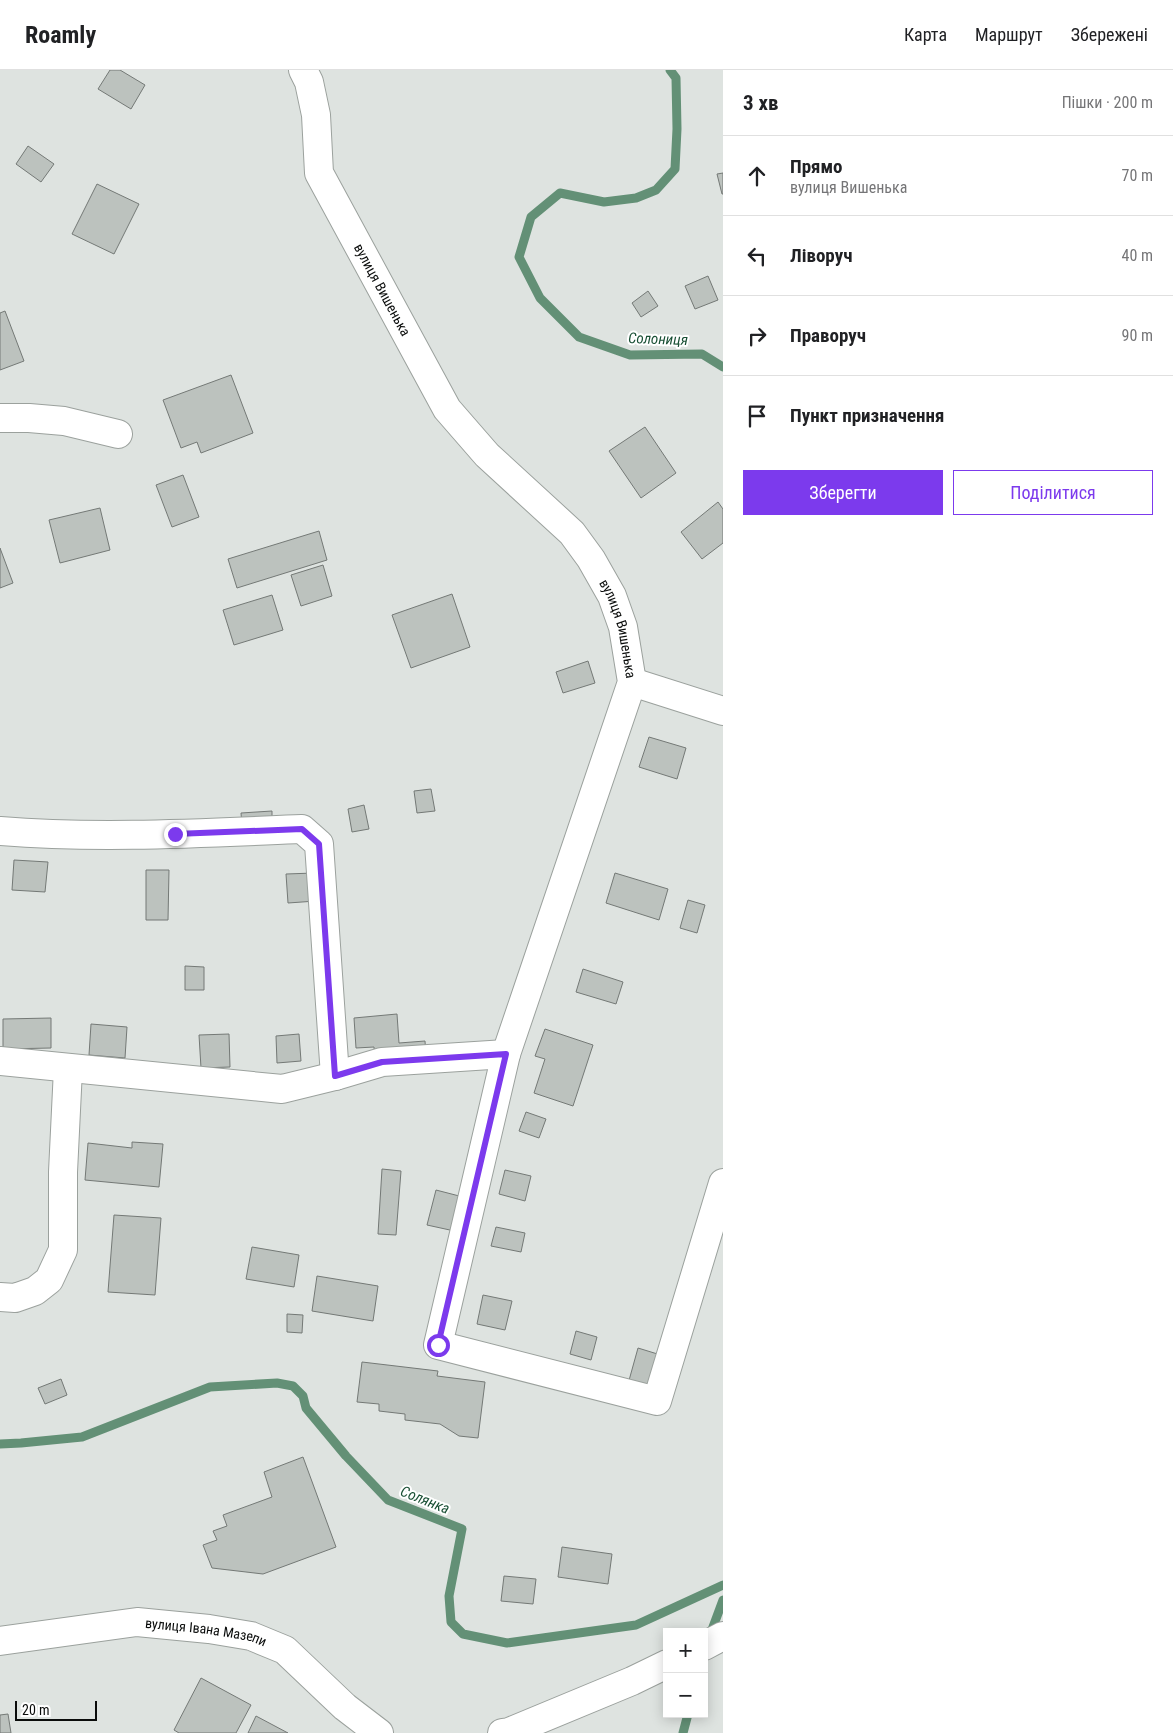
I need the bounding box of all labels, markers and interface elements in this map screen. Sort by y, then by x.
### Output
text: Roamly [25,21,96,49]
text: Карта [904,24,947,45]
text: Маршрут [975,24,1043,45]
text: Збережені [1071,24,1148,45]
text: 3 хв [743,91,778,115]
text: Пішки · 200 m [1062,93,1153,112]
text: Прямо [790,155,843,178]
icon: ahead [743,162,771,190]
text: 70 m [1121,166,1153,185]
text: вулиця Вишенька [790,178,907,197]
street label: вулиця Вишенька [351,241,414,339]
icon: left [743,242,771,270]
text: Ліворуч [790,244,852,267]
text: 40 m [1121,246,1153,265]
icon: right [743,322,771,350]
text: Праворуч [790,324,866,347]
text: 90 m [1121,326,1153,345]
water label: Солониця [628,329,688,349]
icon: arrive [743,402,771,430]
text: Пункт призначення [790,404,944,427]
button: Зберегти [743,470,943,515]
button: Поділитися [953,470,1153,515]
street label: вулиця Вишенька [596,576,639,679]
route end [164,823,187,846]
route start [427,1334,450,1357]
water label: Солянка [398,1482,452,1518]
street label: вулиця Івана Мазепи [144,1615,269,1650]
map controls [663,1628,708,1718]
button: + [663,1628,708,1673]
button: − [663,1673,708,1718]
scale bar [15,1698,98,1721]
text: 20 m [22,1702,50,1718]

